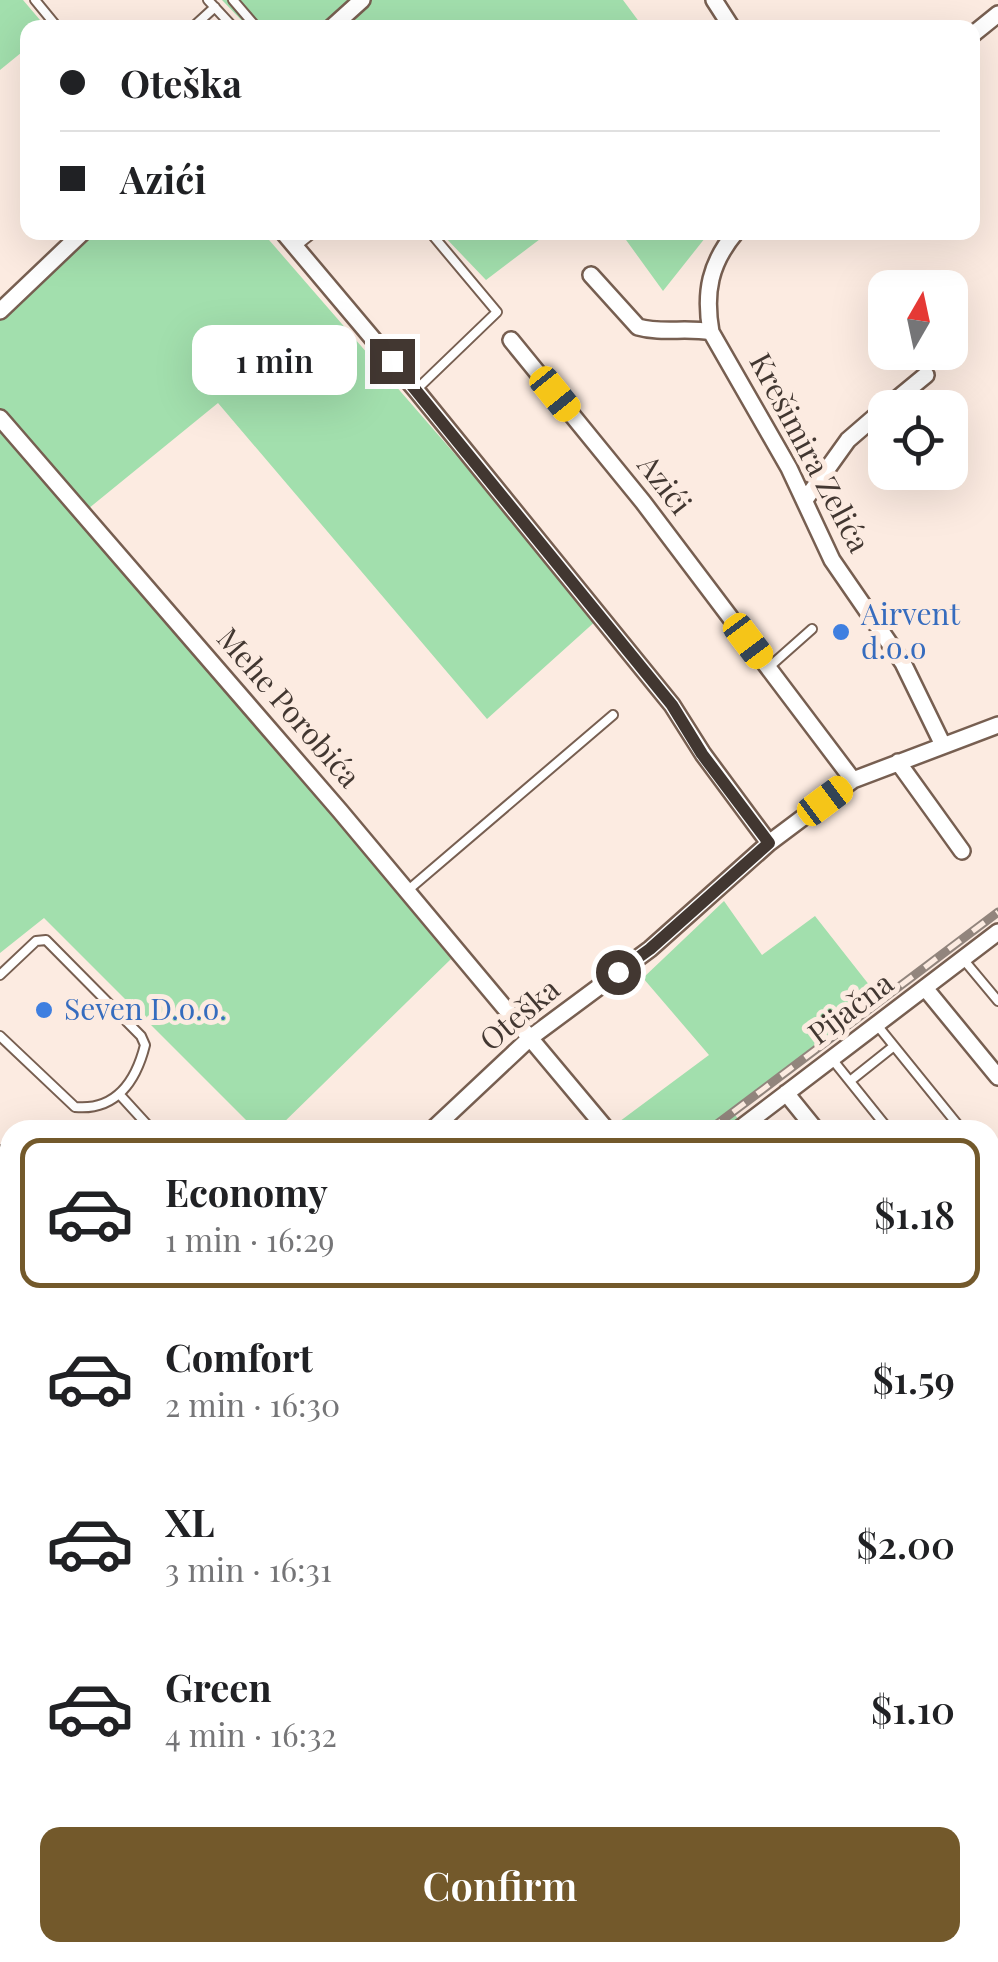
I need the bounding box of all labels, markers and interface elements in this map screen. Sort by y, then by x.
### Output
text: Oteška [120,57,242,108]
text: Azići [120,153,206,204]
north arrow [868,270,968,370]
map controls [868,270,968,490]
callout: 1 min [192,326,357,396]
text: 1 min [236,338,313,381]
route end [370,339,415,384]
street label: Krešimira Zelića [741,345,880,559]
car [524,361,586,427]
button: locate [868,390,968,490]
street label: Azići [629,445,702,522]
place label: Airvent d.o.o [860,593,961,667]
car [718,608,778,674]
street label: Mehe Porobića [209,618,370,795]
marker: Airvent d.o.o [830,621,852,643]
car [792,771,858,831]
route start [596,950,641,995]
street label: Pijačna [799,962,900,1052]
street label: Oteška [470,968,567,1059]
place label: Seven D.o.o. [64,988,227,1028]
marker: Seven D.o.o. [33,999,55,1021]
text: Economy [165,1166,328,1217]
icon: car [45,1168,135,1258]
text: $1.18 [874,1188,955,1239]
text: 1 min · 16:29 [165,1217,335,1260]
text: Comfort [165,1331,313,1382]
icon: car [45,1333,135,1423]
text: $1.59 [872,1353,955,1404]
text: 2 min · 16:30 [165,1382,340,1425]
text: XL [165,1496,214,1547]
icon: car [45,1498,135,1588]
text: $2.00 [857,1518,955,1569]
text: 3 min · 16:31 [165,1547,332,1590]
text: Green [165,1661,272,1712]
icon: car [45,1663,135,1753]
text: $1.10 [871,1683,955,1734]
text: 4 min · 16:32 [165,1712,337,1755]
button: Confirm [40,1827,960,1942]

